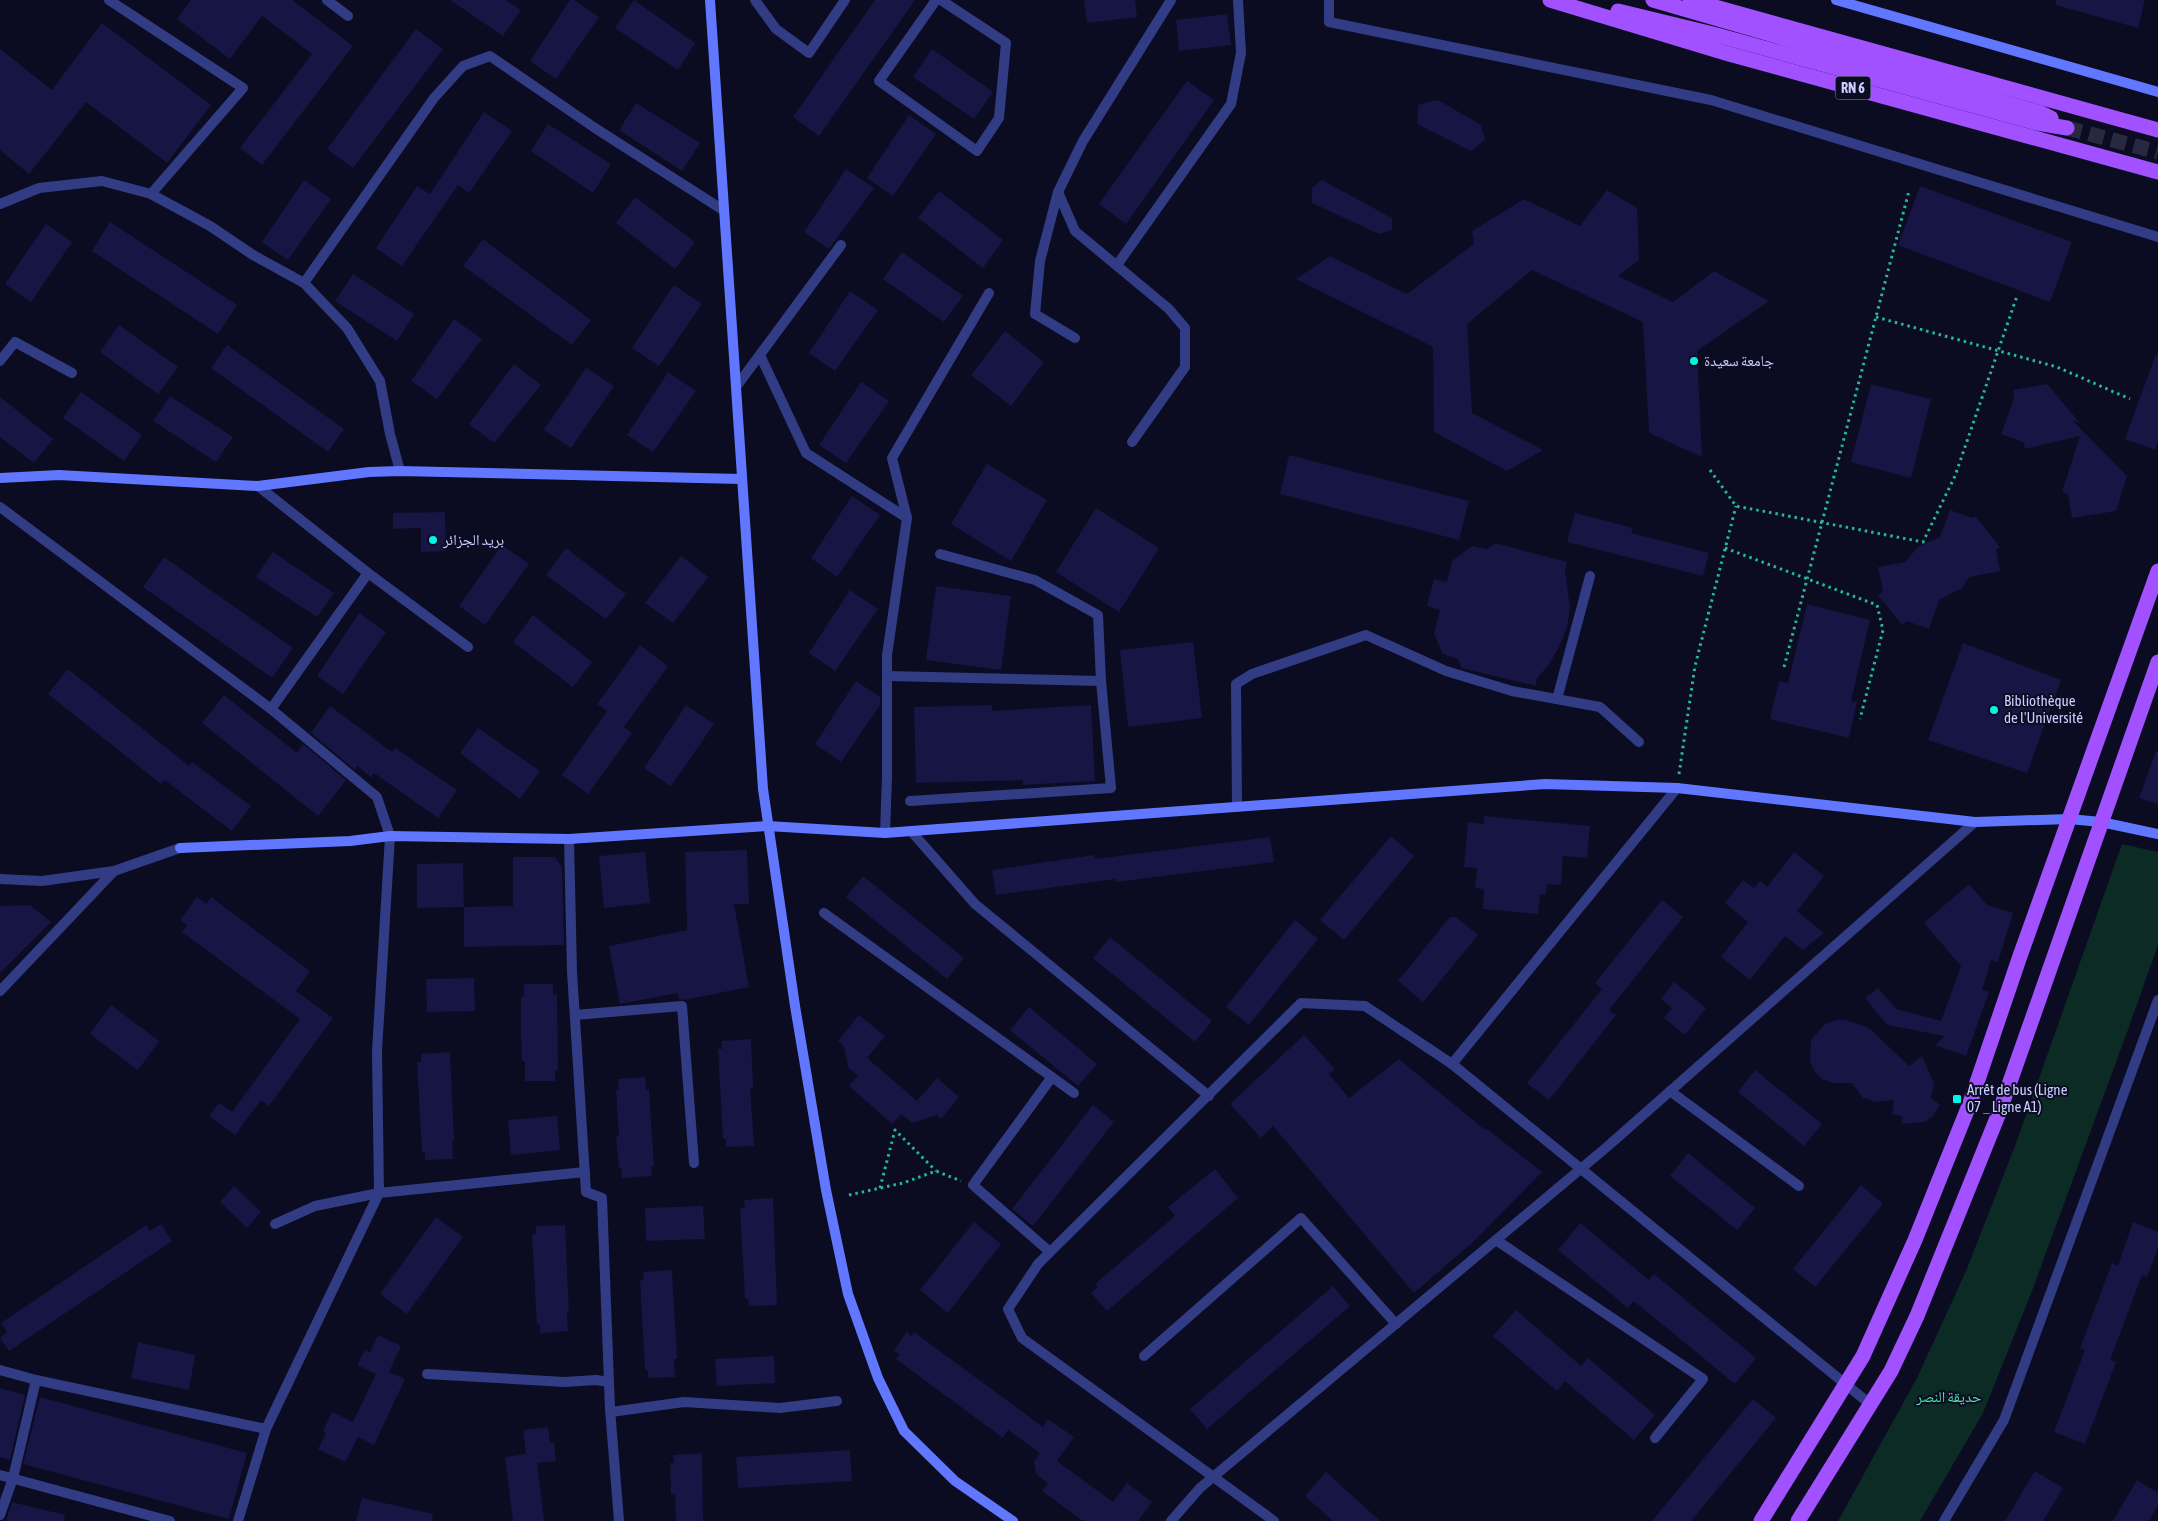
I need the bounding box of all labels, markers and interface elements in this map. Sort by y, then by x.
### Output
road number: RN 6 [1836,76,1870,100]
place label: جامعة سعيدة [1704,352,1774,369]
marker: جامعة سعيدة [1688,355,1700,367]
place label: بريد الجزائر [442,531,504,549]
marker: بريد الجزائر [427,534,439,546]
place label: Bibliothèque de l'Université [2004,692,2083,726]
marker: Bibliothèque de l'Université [1988,704,2000,716]
place label: Arrêt de bus (Ligne 07 _ Ligne A1) [1967,1081,2068,1115]
marker: Arrêt de bus (Ligne 07 _ Ligne A1) [1951,1093,1963,1105]
park label: حديقة النصر [1915,1388,1982,1406]

